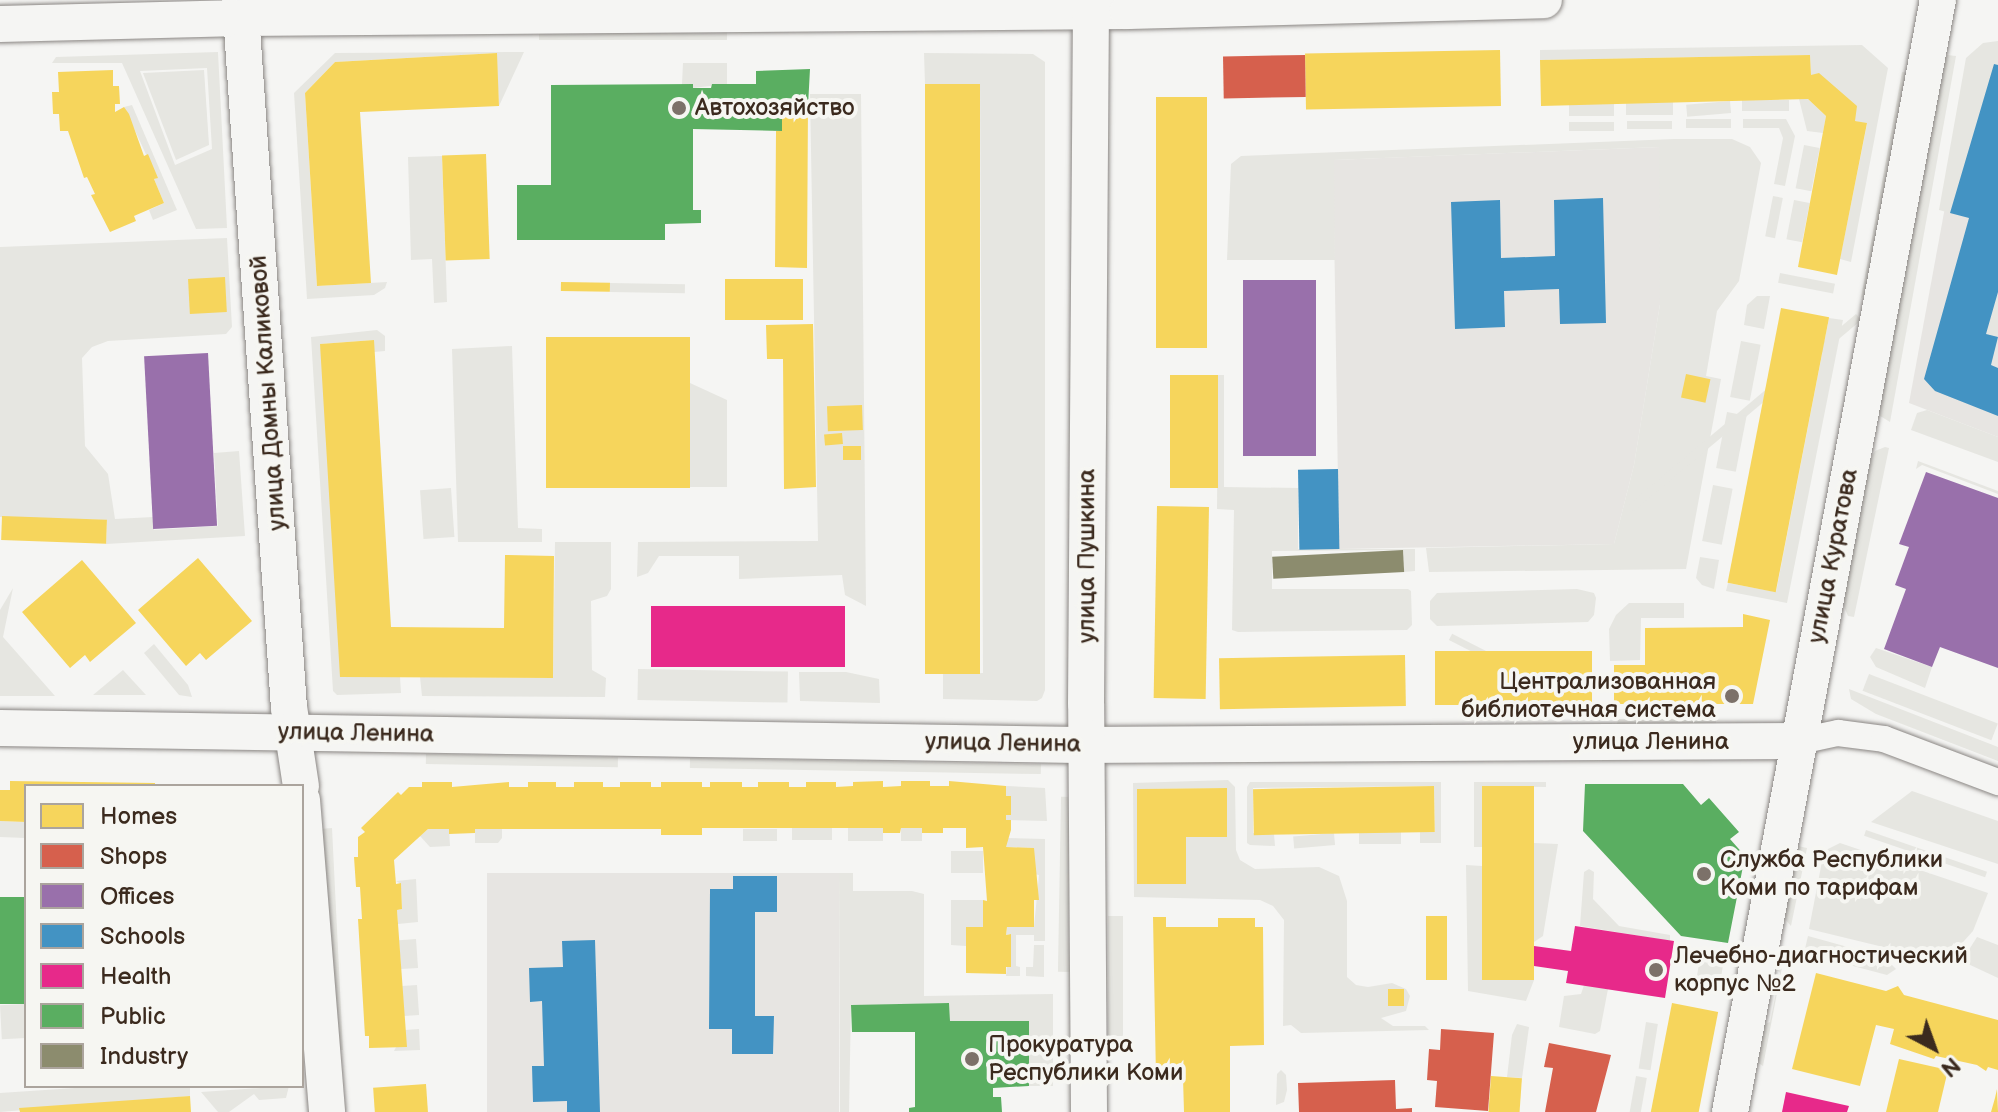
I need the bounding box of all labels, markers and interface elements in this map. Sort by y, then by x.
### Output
place label: Автохозяйство [695,94,855,122]
marker: Автохозяйство [670,99,688,117]
street label: улица Домны Каликовой [244,254,292,532]
street label: улица Куратова [1802,466,1864,646]
street label: улица Пушкина [1073,469,1101,643]
place label: Централизованная библиотечная система [1461,668,1716,724]
marker: Централизованная библиотечная система [1723,687,1741,705]
street label: улица Ленина [278,717,434,749]
street label: улица Ленина [925,727,1081,759]
street label: улица Ленина [1573,728,1729,756]
legend [24,784,304,1088]
text: Homes [100,802,177,831]
text: Shops [100,842,167,871]
place label: Служба Республики Коми по тарифам [1720,846,1943,902]
marker: Служба Республики Коми по тарифам [1695,865,1713,883]
text: Offices [100,882,174,911]
text: Schools [100,922,185,951]
place label: Лечебно-диагностический корпус №2 [1674,942,1968,998]
marker: Лечебно-диагностический корпус №2 [1645,959,1667,981]
text: Health [100,962,171,991]
text: Public [100,1002,166,1031]
north arrow [1894,1008,1974,1088]
place label: Прокуратура Республики Коми [988,1031,1183,1087]
text: Industry [100,1042,188,1071]
marker: Прокуратура Республики Коми [963,1050,981,1068]
text: N [1935,1051,1965,1082]

